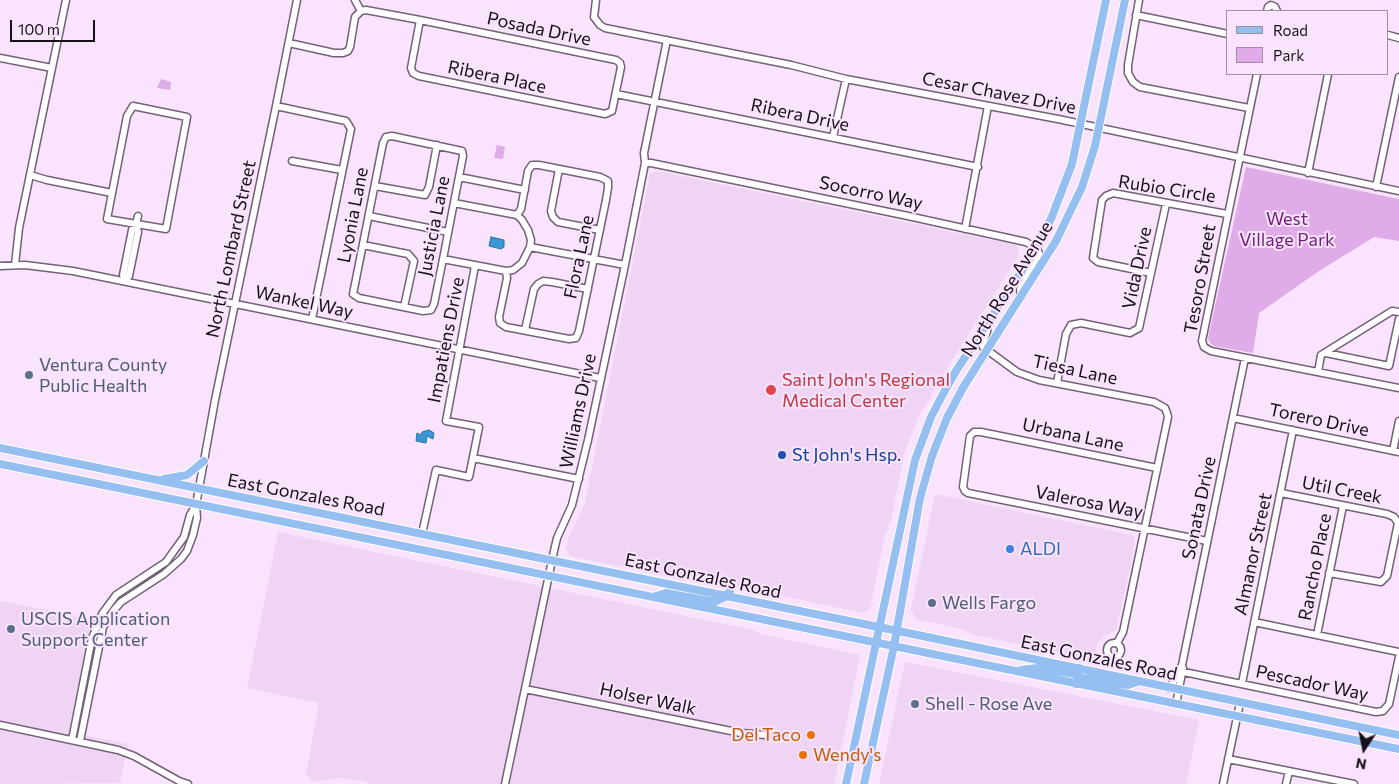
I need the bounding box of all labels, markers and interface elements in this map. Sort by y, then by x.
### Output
street label: Posada Drive [485,7,593,51]
scale bar [12,10,98,42]
legend [1226,10,1389,75]
text: 100 m [18,20,60,38]
text: Road [1273,21,1308,39]
text: Park [1273,46,1304,64]
street label: Ribera Place [446,56,548,98]
street label: Cesar Chavez Drive [920,67,1078,119]
street label: Ribera Drive [749,94,851,136]
street label: North Lombard Street [202,158,260,340]
street label: Lyonia Lane [333,165,373,265]
street label: Rubio Circle [1117,171,1217,207]
street label: Socorro Way [817,172,925,214]
street label: Justicia Lane [414,174,454,278]
park label: West Village Park [1239,208,1335,250]
street label: Flora Lane [560,213,598,301]
street label: North Rose Avenue [957,217,1057,361]
street label: Tesoro Street [1180,223,1220,335]
street label: Vida Drive [1118,225,1156,311]
street label: Impatiens Drive [423,275,469,405]
street label: Wankel Way [253,281,355,323]
street label: Tiesa Lane [1031,350,1119,390]
street label: Williams Drive [555,352,601,470]
place label: Ventura County Public Health [39,354,167,396]
marker: Ventura County Public Health [23,369,35,381]
place label: Saint John's Regional Medical Center [782,369,950,412]
marker: Saint John's Regional Medical Center [764,383,778,397]
street label: Torero Drive [1267,399,1371,441]
street label: Urbana Lane [1020,414,1126,456]
place label: St John's Hsp. [792,444,901,466]
marker: St John's Hsp. [776,449,788,461]
street label: Sonata Drive [1178,455,1220,561]
street label: East Gonzales Road [226,469,386,521]
street label: Util Creek [1300,472,1384,508]
street label: Valerosa Way [1033,481,1145,523]
street label: Almanor Street [1229,491,1277,617]
street label: Rancho Place [1294,512,1336,622]
place label: ALDI [1020,538,1061,560]
marker: ALDI [1004,543,1016,555]
street label: East Gonzales Road [623,549,783,603]
place label: Wells Fargo [942,592,1036,614]
marker: Wells Fargo [926,597,938,609]
place label: USCIS Application Support Center [21,608,170,650]
marker: USCIS Application Support Center [5,623,17,635]
street label: East Gonzales Road [1019,631,1179,685]
street label: Pescador Way [1254,661,1370,705]
street label: Holser Walk [598,678,698,720]
place label: Shell - Rose Ave [925,693,1052,715]
marker: Shell - Rose Ave [909,698,921,710]
place label: Del Taco [731,724,801,746]
north arrow [1339,724,1389,774]
marker: Del Taco [805,729,817,741]
place label: Wendy's [813,744,881,766]
marker: Wendy's [797,749,809,761]
text: N [1354,755,1368,774]

